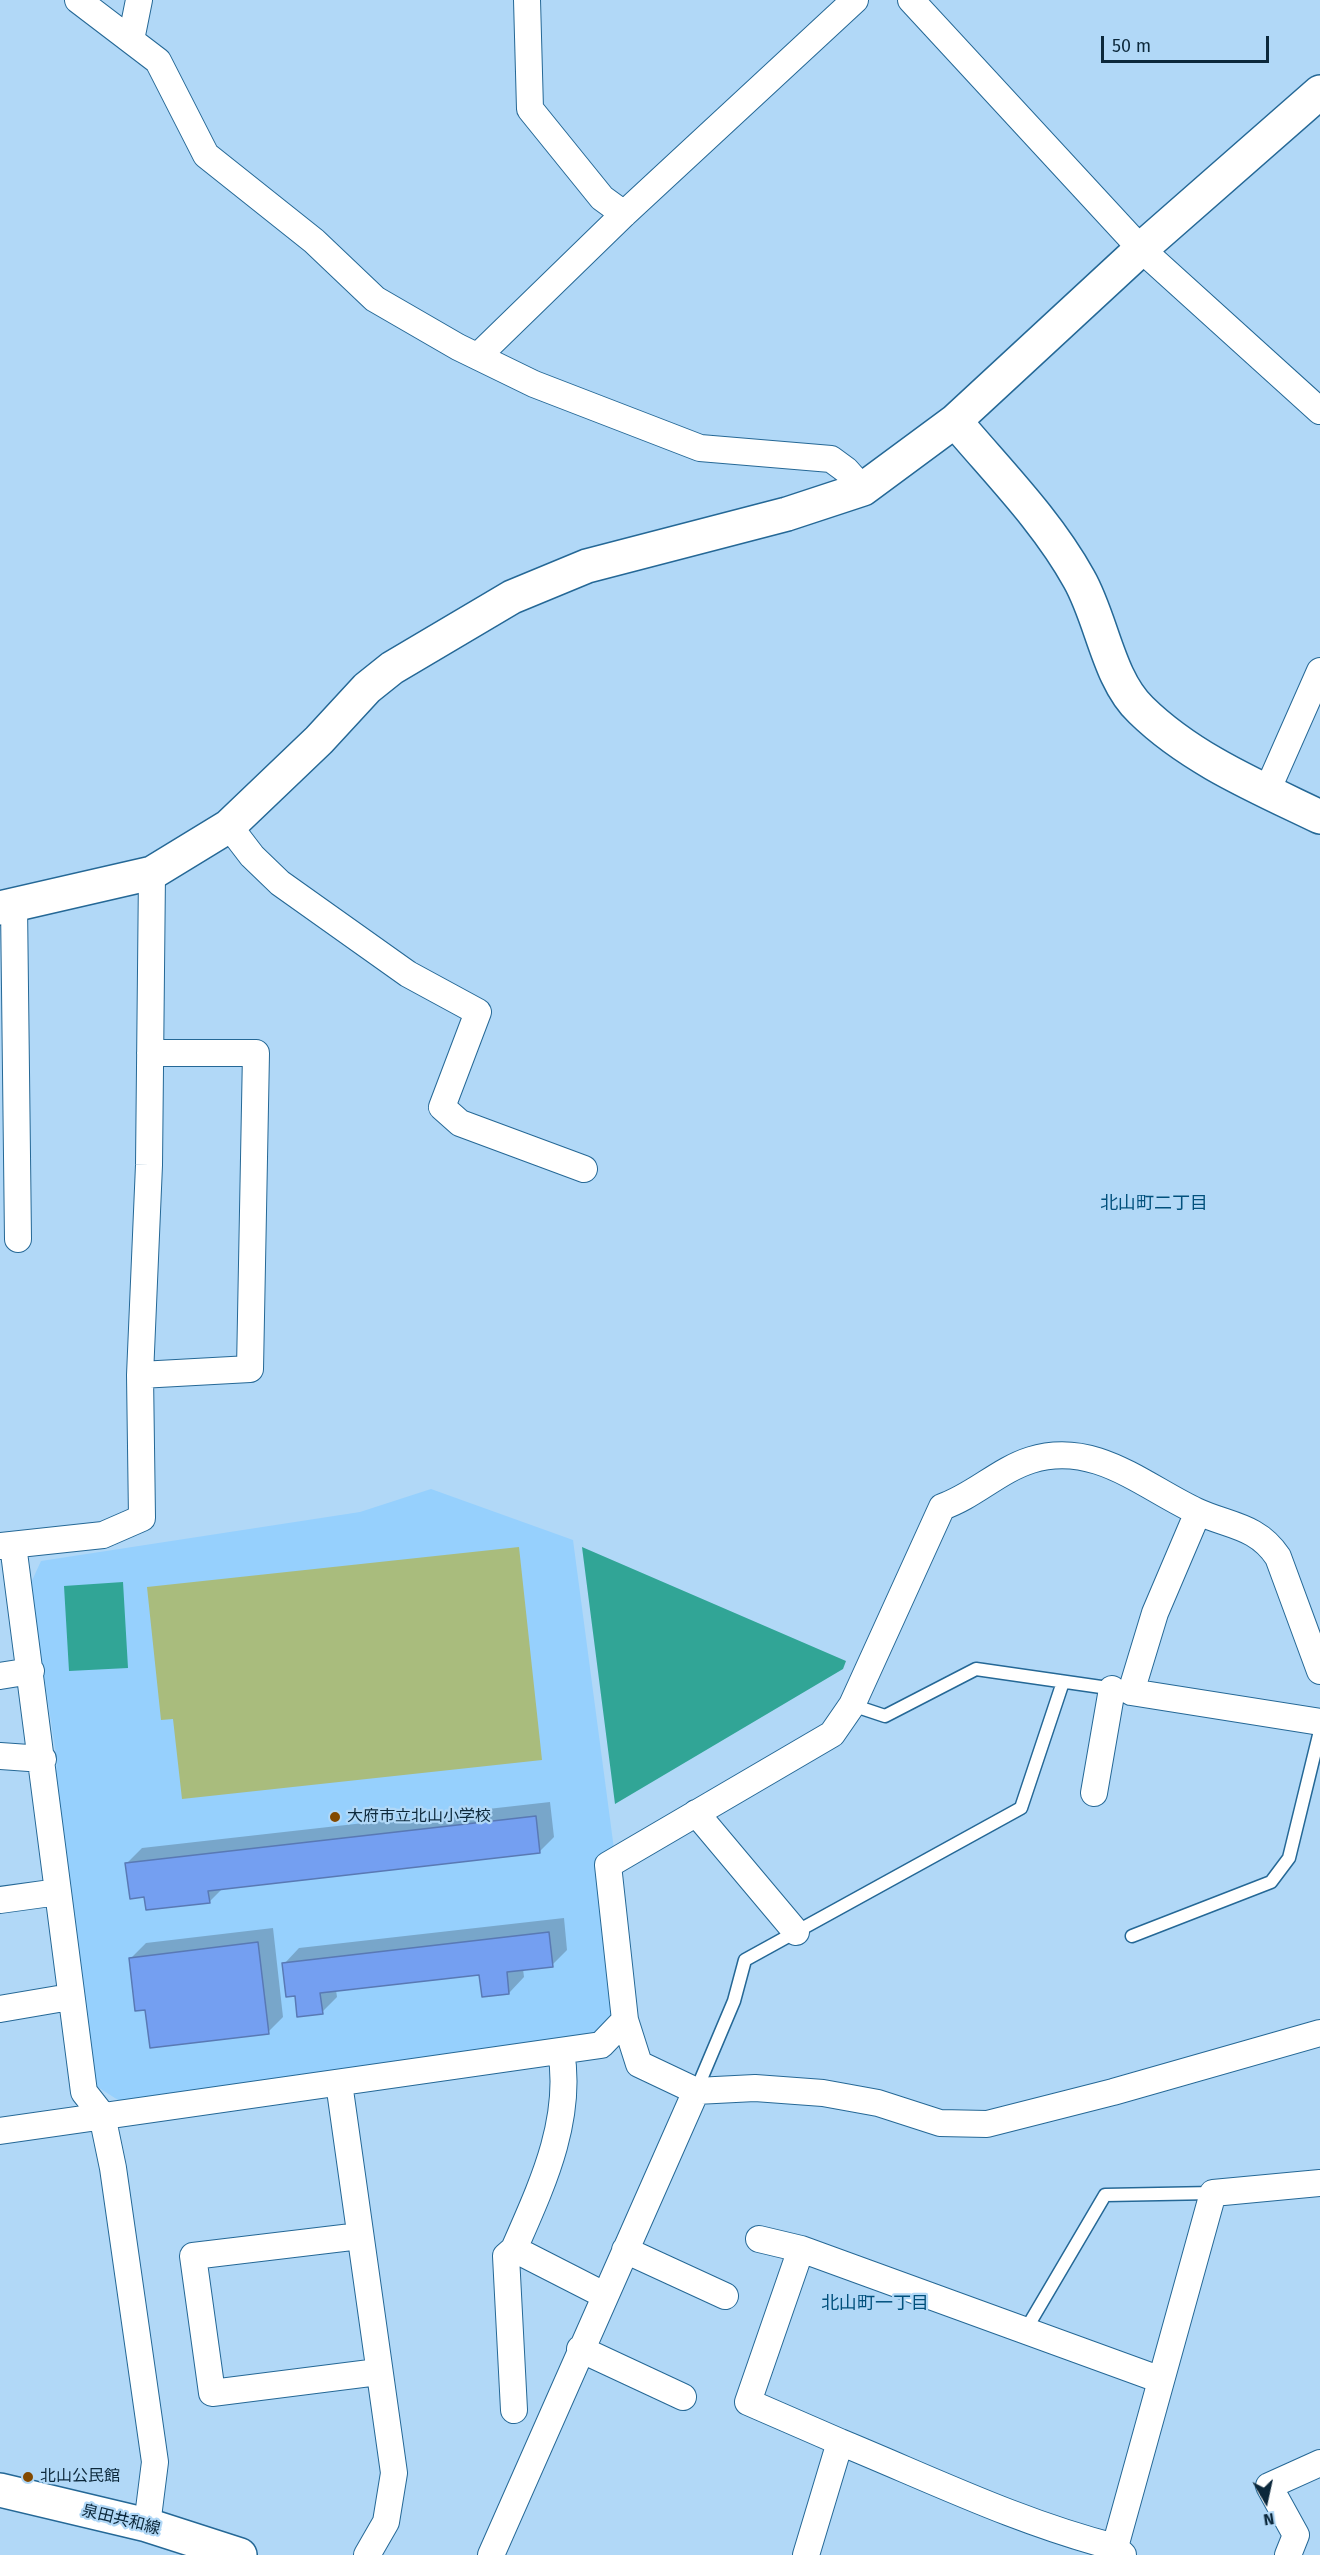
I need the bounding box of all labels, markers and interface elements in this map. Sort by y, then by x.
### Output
scale bar [1104,24,1272,62]
text: 50 m [1112,35,1151,57]
district label: 北山町二丁目 [1100,1193,1208,1215]
place label: 大府市立北山小学校 [347,1807,491,1827]
marker: 大府市立北山小学校 [328,1810,342,1824]
district label: 北山町一丁目 [821,2293,929,2315]
place label: 北山公民館 [40,2467,120,2487]
marker: 北山公民館 [21,2470,35,2484]
north arrow [1236,2471,1296,2531]
street label: 泉田共和線 [80,2501,162,2539]
text: N [1262,2509,1276,2529]

